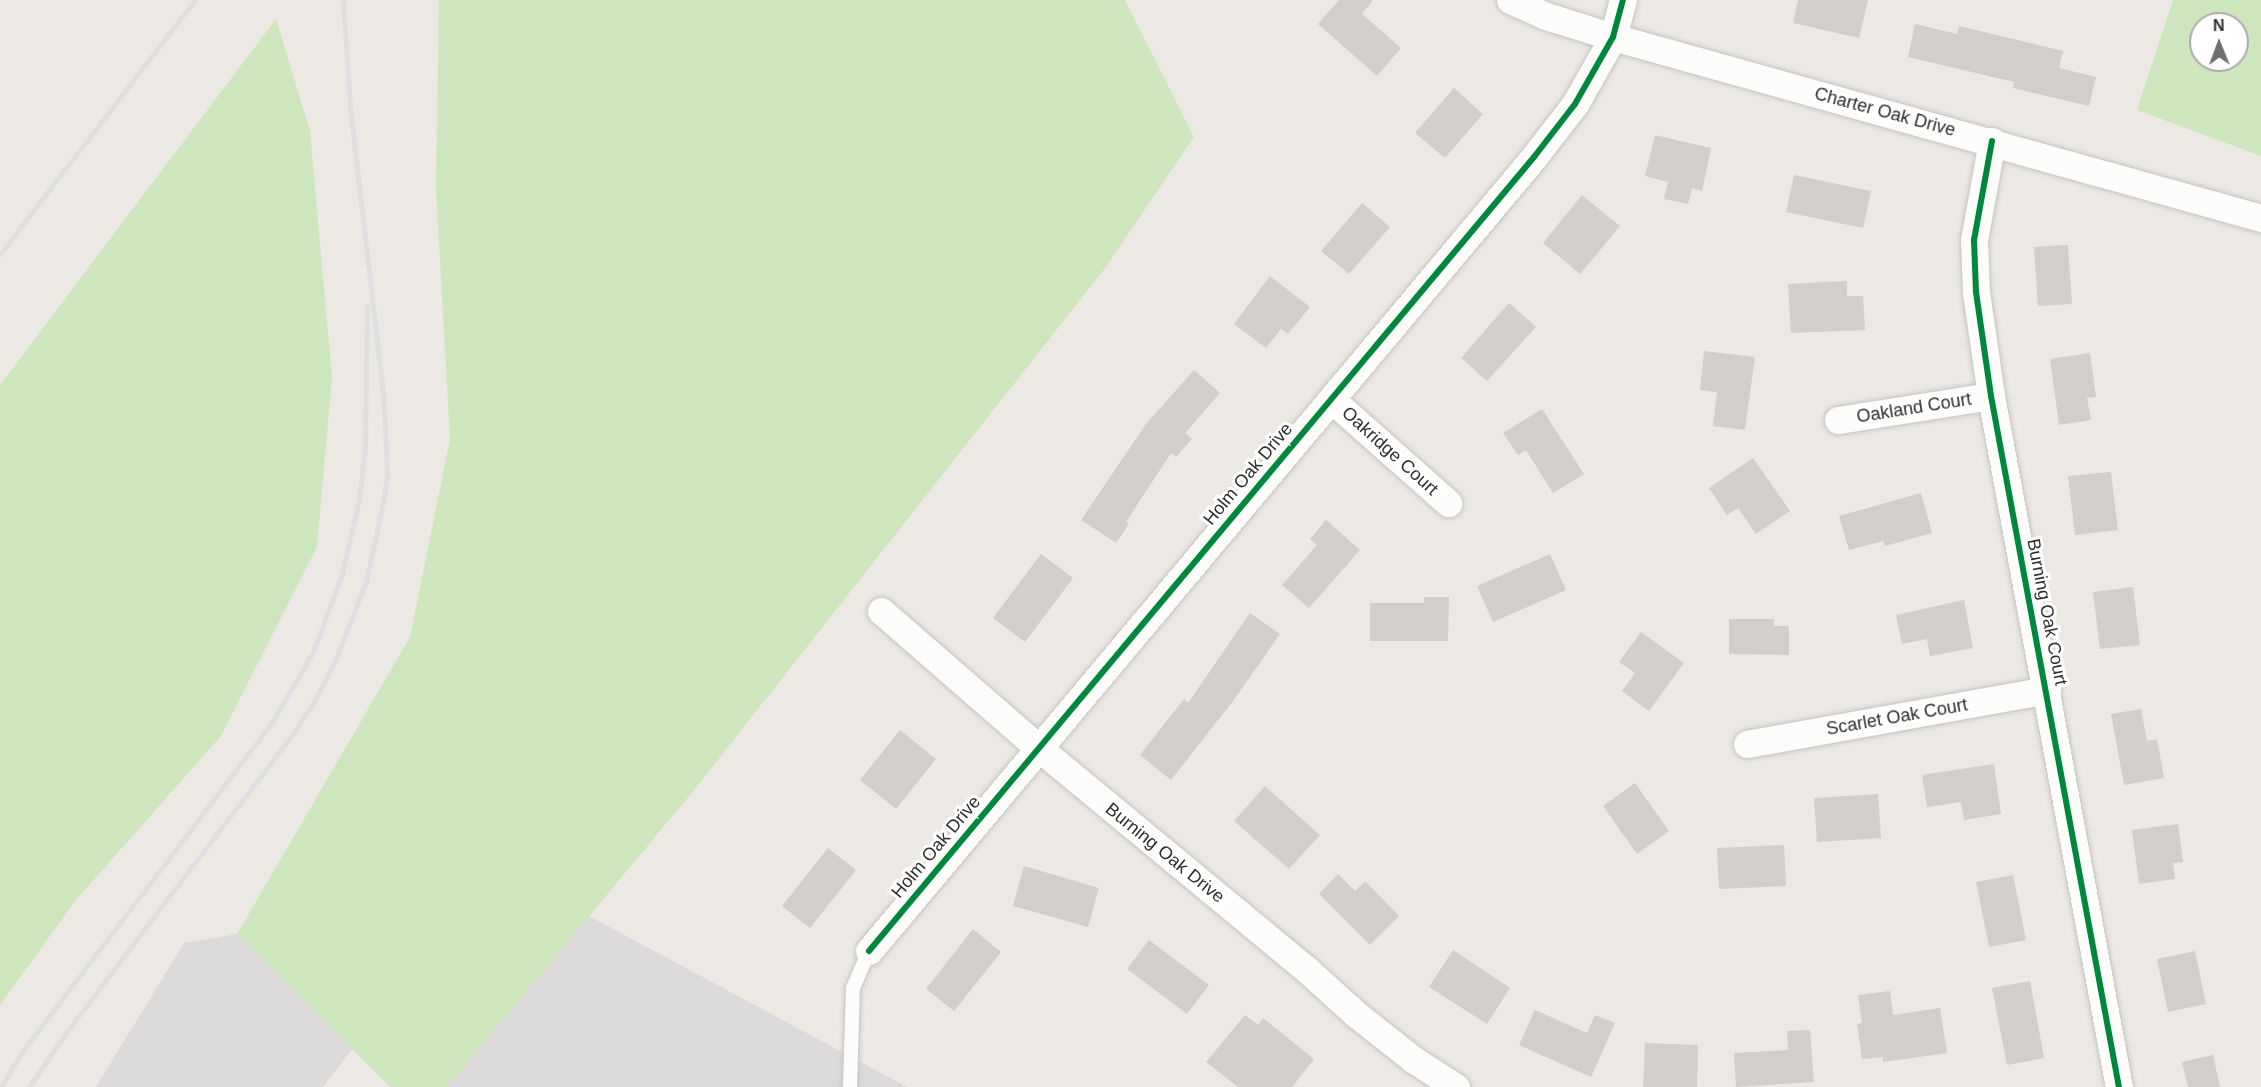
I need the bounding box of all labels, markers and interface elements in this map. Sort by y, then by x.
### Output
north arrow [2189,12,2249,72]
text: N [2213,17,2225,34]
street label: Charter Oak Drive [1812,83,1958,141]
street label: Oakland Court [1855,388,1973,428]
street label: Oakridge Court [1337,402,1443,500]
street label: Holm Oak Drive [1199,418,1297,530]
street label: Burning Oak Court [2022,537,2072,687]
street label: Scarlet Oak Court [1825,694,1969,740]
street label: Holm Oak Drive [887,791,985,903]
street label: Burning Oak Drive [1101,798,1229,908]

